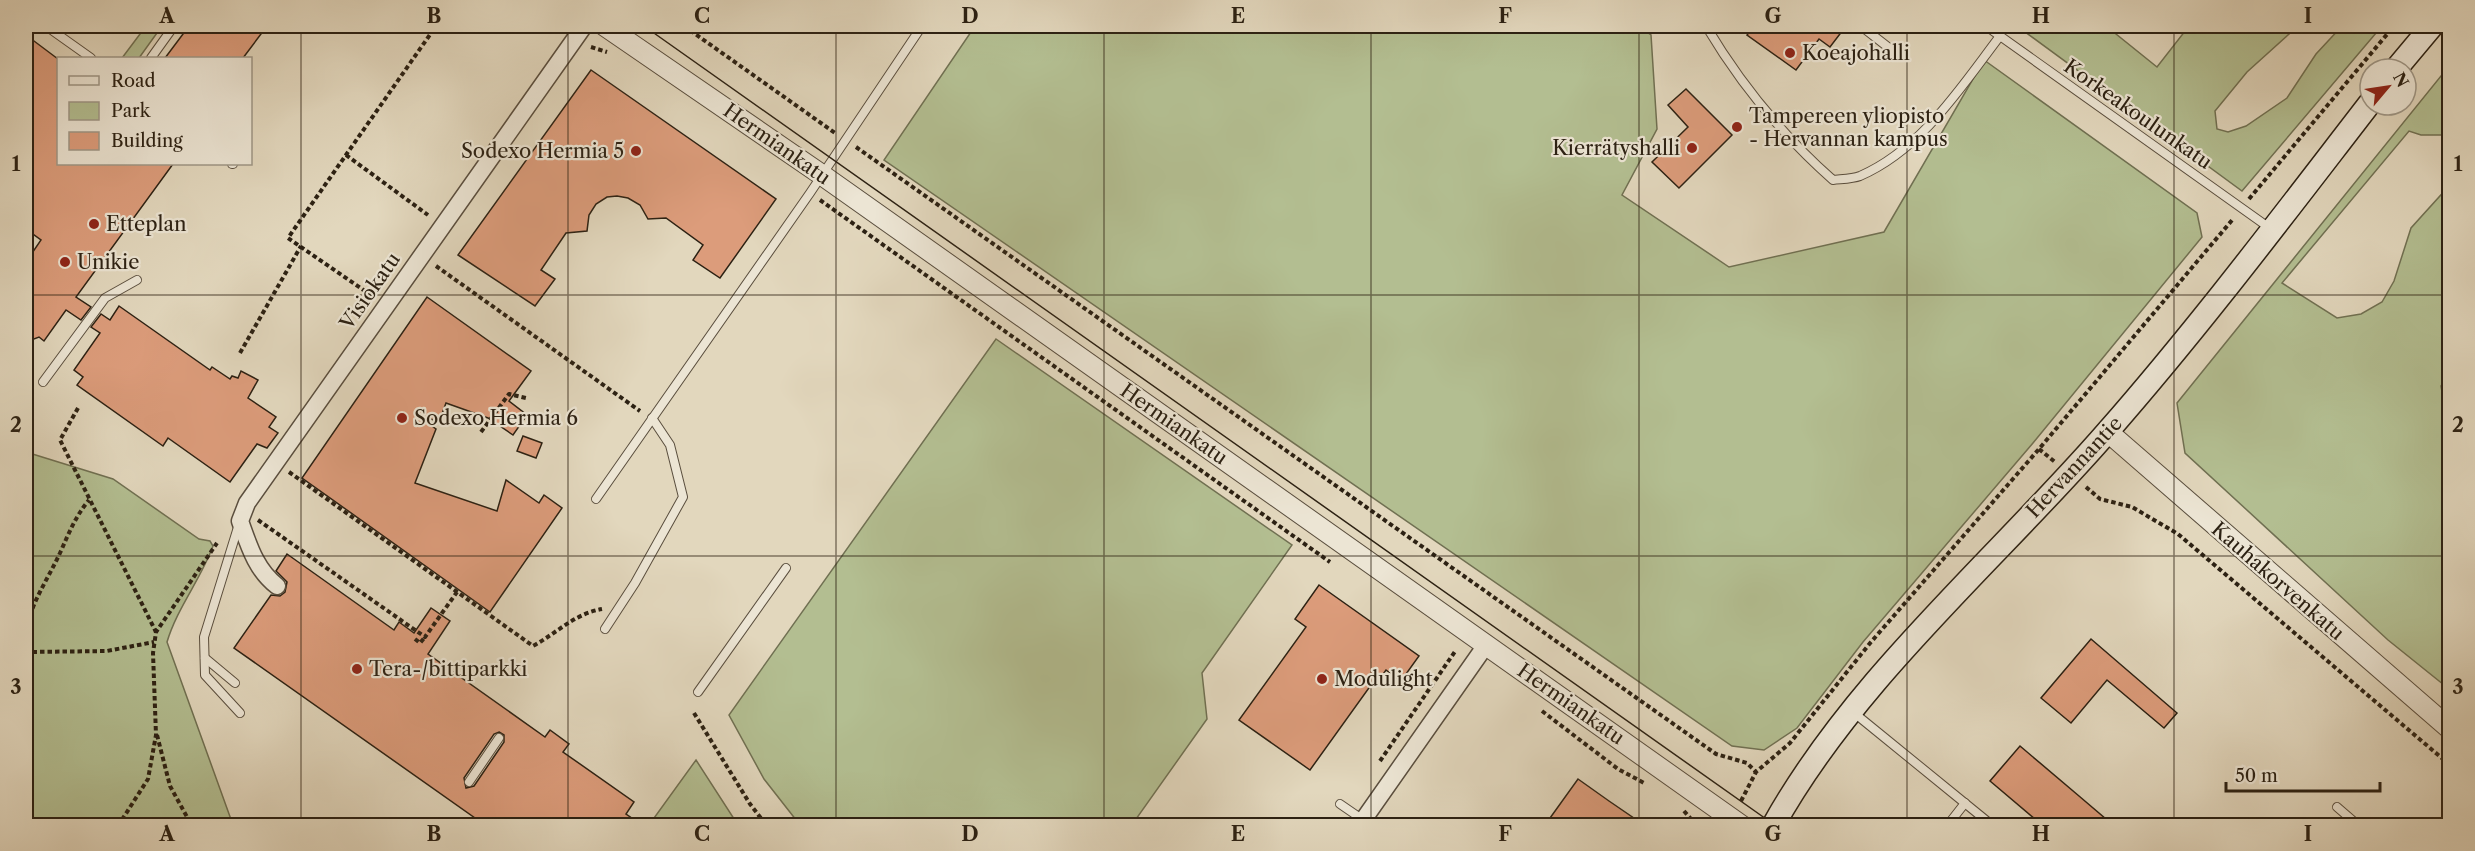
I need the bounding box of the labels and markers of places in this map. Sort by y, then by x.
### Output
place label: Koeajohalli [1802,41,1910,65]
marker: Koeajohalli [1783,46,1797,60]
place label: Tampereen yliopisto - Hervannan kampus [1749,104,1948,151]
marker: Tampereen yliopisto - Hervannan kampus [1730,120,1744,134]
place label: Kierrätyshalli [1552,136,1680,160]
place label: Sodexo Hermia 5 [461,139,624,163]
marker: Kierrätyshalli [1685,141,1699,155]
marker: Sodexo Hermia 5 [629,144,643,158]
place label: Etteplan [106,212,187,236]
marker: Etteplan [87,217,101,231]
place label: Unikie [77,250,139,274]
marker: Unikie [58,255,72,269]
place label: Sodexo Hermia 6 [414,406,578,430]
marker: Sodexo Hermia 6 [395,411,409,425]
place label: Tera-/bittiparkki [369,657,527,681]
marker: Tera-/bittiparkki [350,662,364,676]
place label: Modulight [1334,667,1433,691]
marker: Modulight [1315,672,1329,686]

